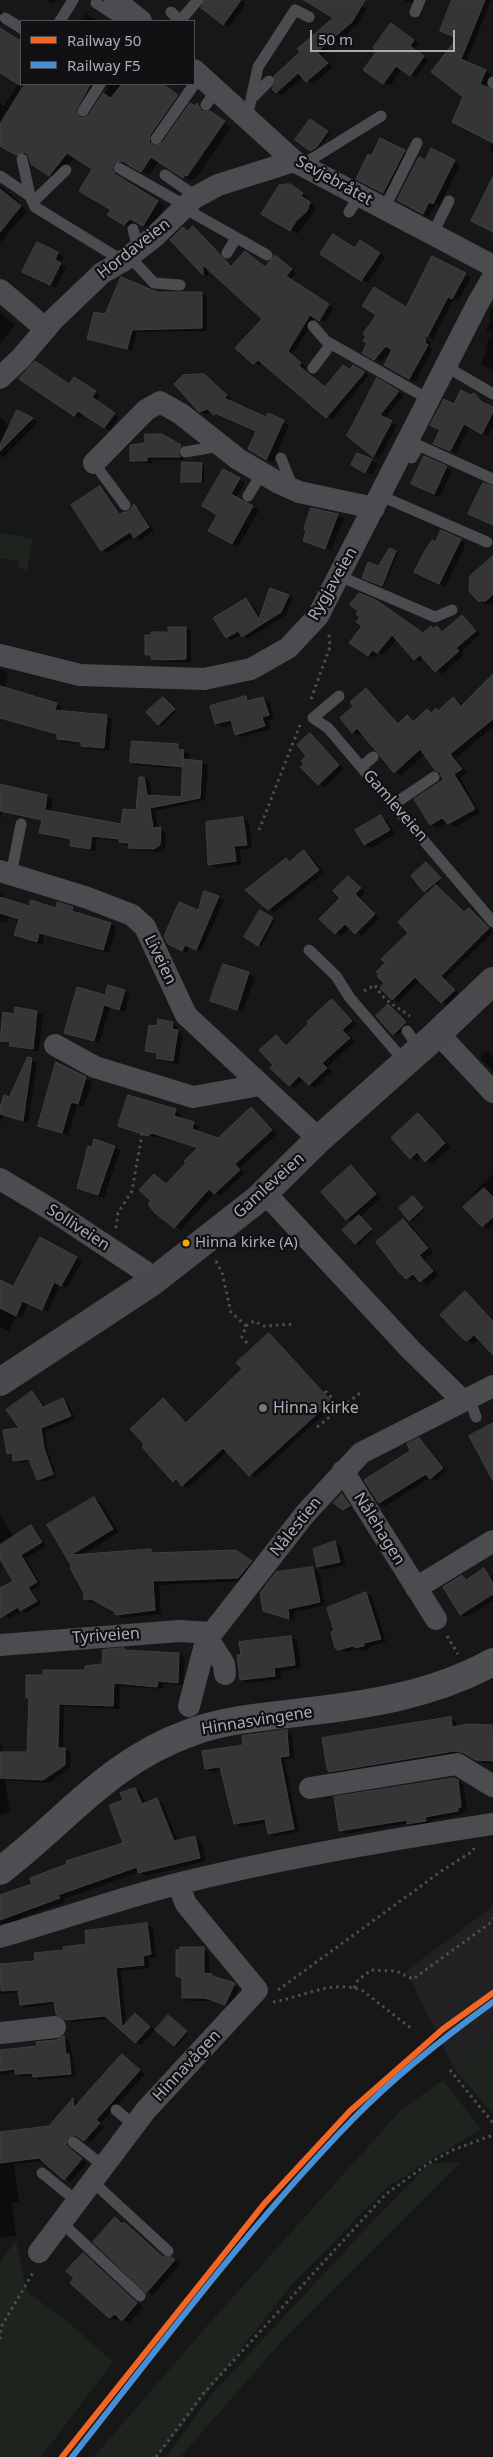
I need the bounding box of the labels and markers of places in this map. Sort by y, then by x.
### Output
place label: Hinna kirke (A) [195,1234,298,1252]
marker: Hinna kirke (A) [181,1238,191,1248]
place label: Hinna kirke [273,1398,359,1418]
marker: Hinna kirke [257,1402,269,1414]

